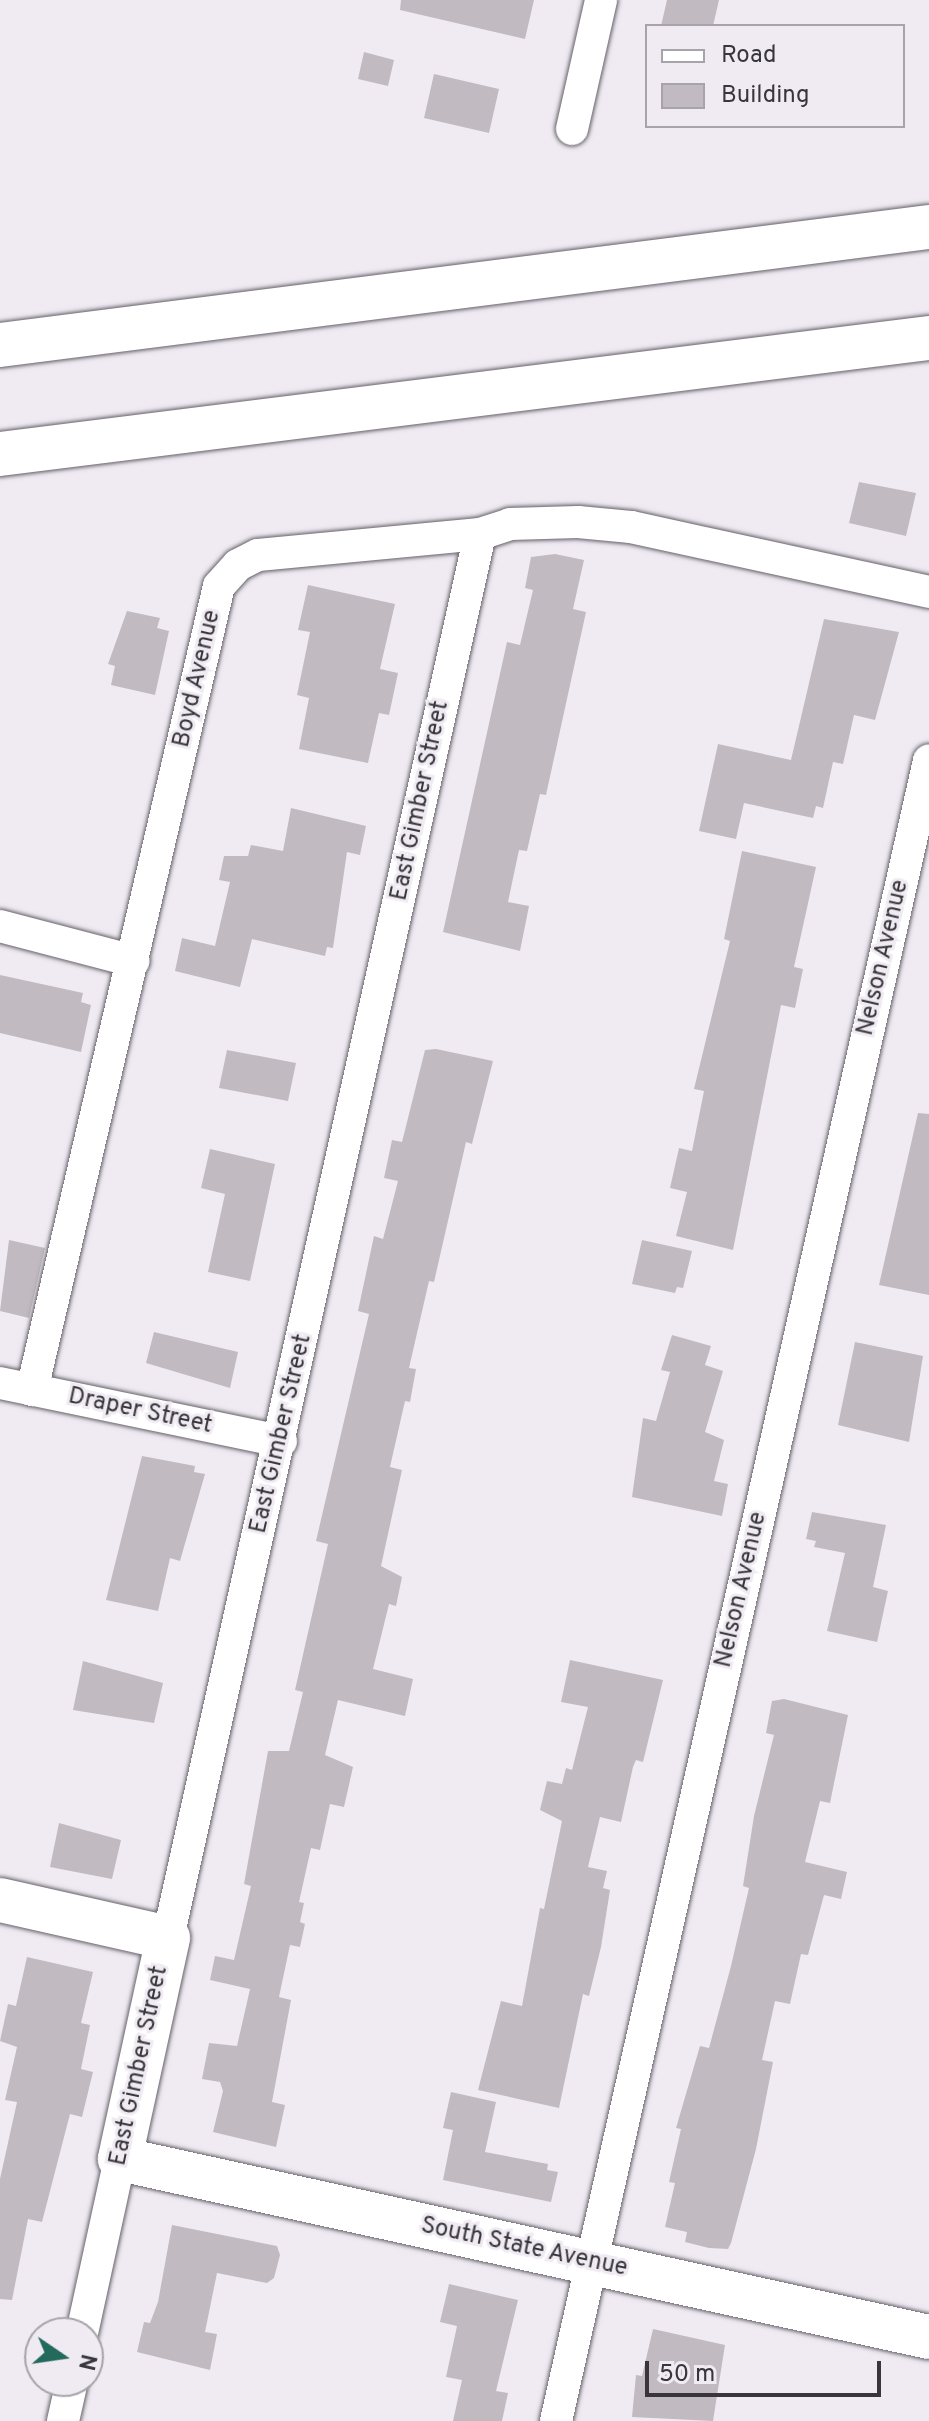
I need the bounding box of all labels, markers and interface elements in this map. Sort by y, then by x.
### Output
legend [645,24,905,128]
text: Road [721,41,777,71]
text: Building [721,81,810,111]
street label: Boyd Avenue [168,607,228,751]
street label: East Gimber Street [386,698,456,904]
street label: Nelson Avenue [852,877,916,1039]
street label: East Gimber Street [245,1332,319,1536]
street label: Draper Street [65,1383,215,1441]
street label: Nelson Avenue [710,1509,774,1671]
street label: East Gimber Street [105,1963,175,2169]
street label: South State Avenue [418,2212,630,2284]
north arrow [24,2317,104,2397]
scale bar [649,2345,885,2395]
text: N [71,2351,101,2373]
text: 50 m [659,2360,715,2390]

